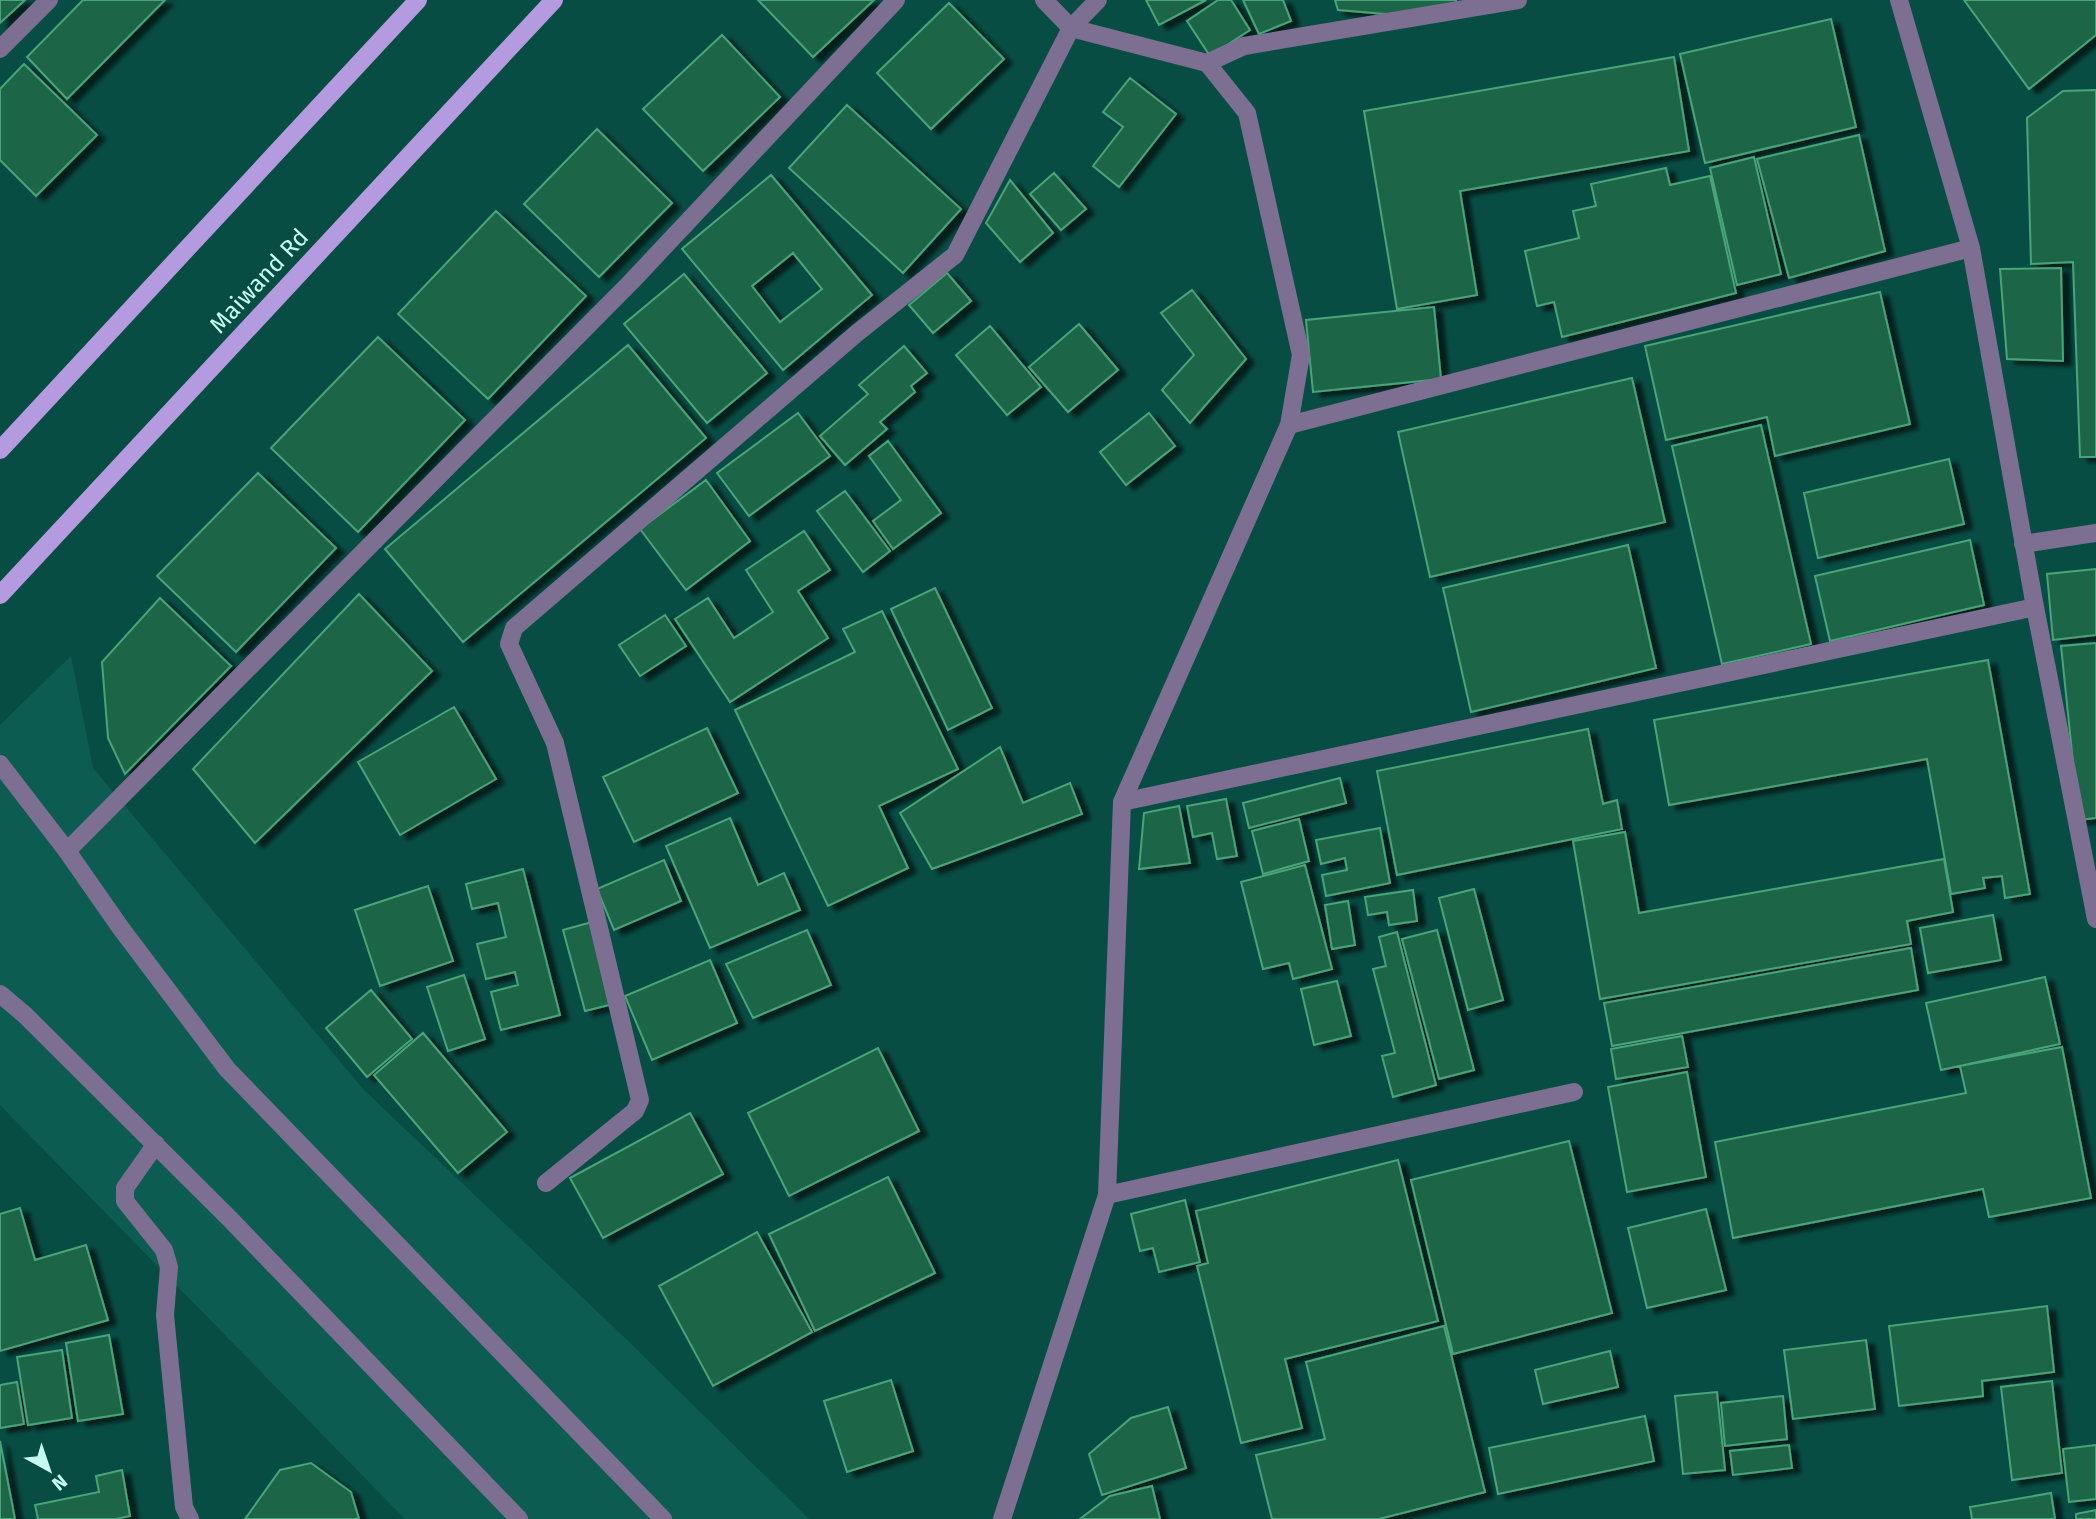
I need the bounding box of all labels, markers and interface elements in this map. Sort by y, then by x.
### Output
street label: Maiwand Rd [204,223,314,339]
north arrow [14,1435,84,1505]
text: N [47,1470,72,1496]

